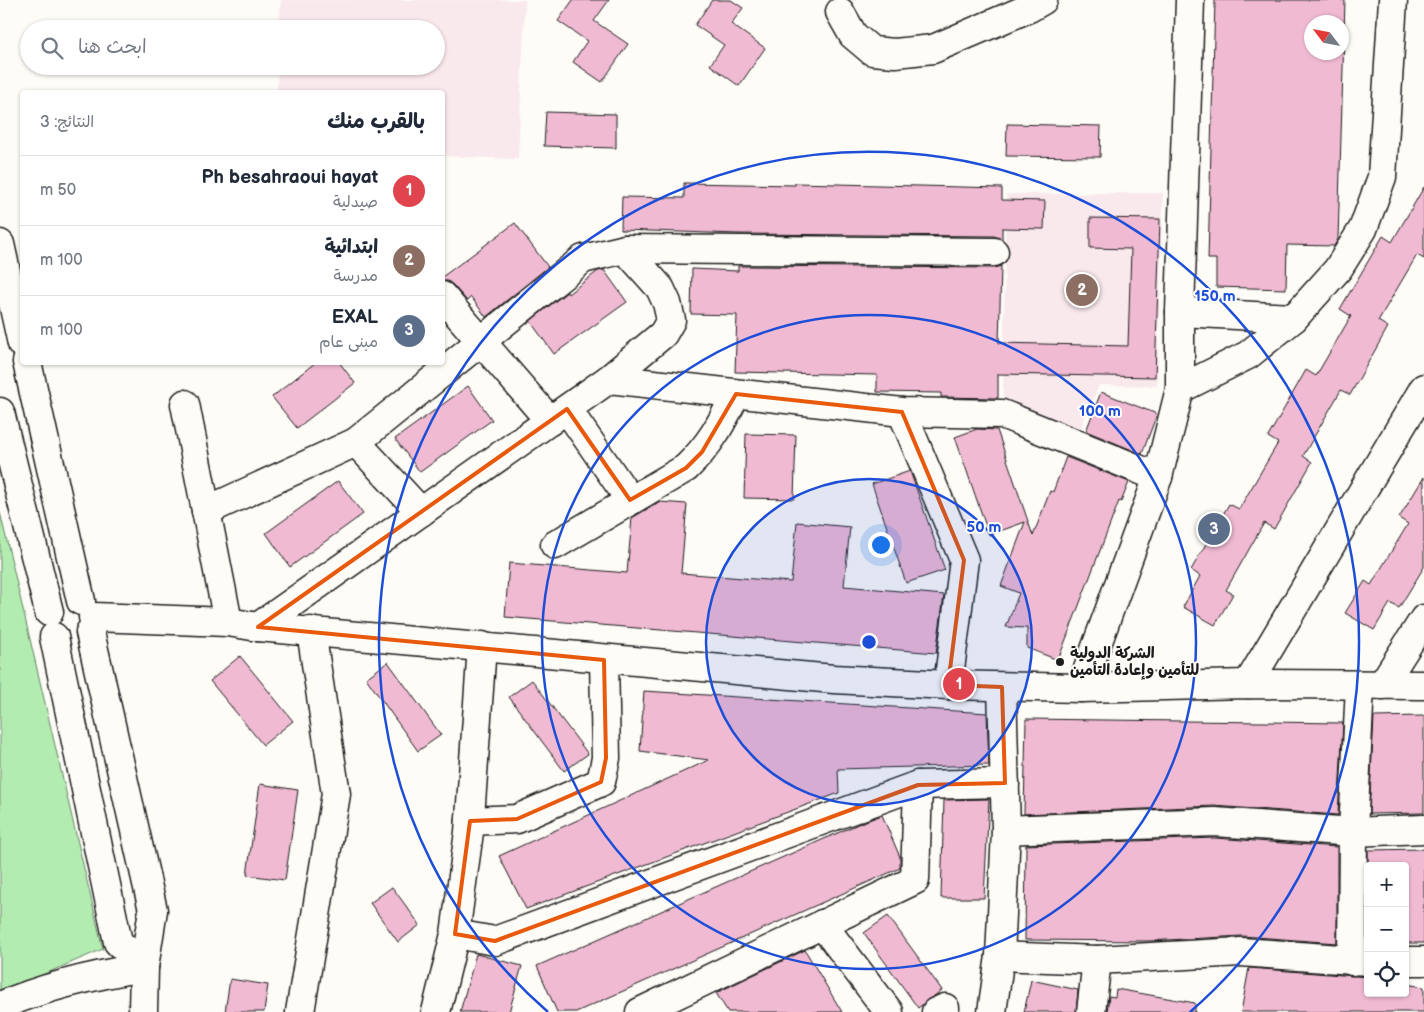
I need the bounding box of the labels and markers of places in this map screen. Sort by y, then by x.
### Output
pin: 2 [1066,271,1098,309]
pin: 3 [1198,510,1230,548]
centre of rings [860,633,878,651]
place label: الشركة الدولية للتأمين وإعادة التأمين [1070,644,1199,680]
marker: الشركة الدولية للتأمين وإعادة التأمين [1054,656,1066,668]
pin: 1 [943,665,975,703]

